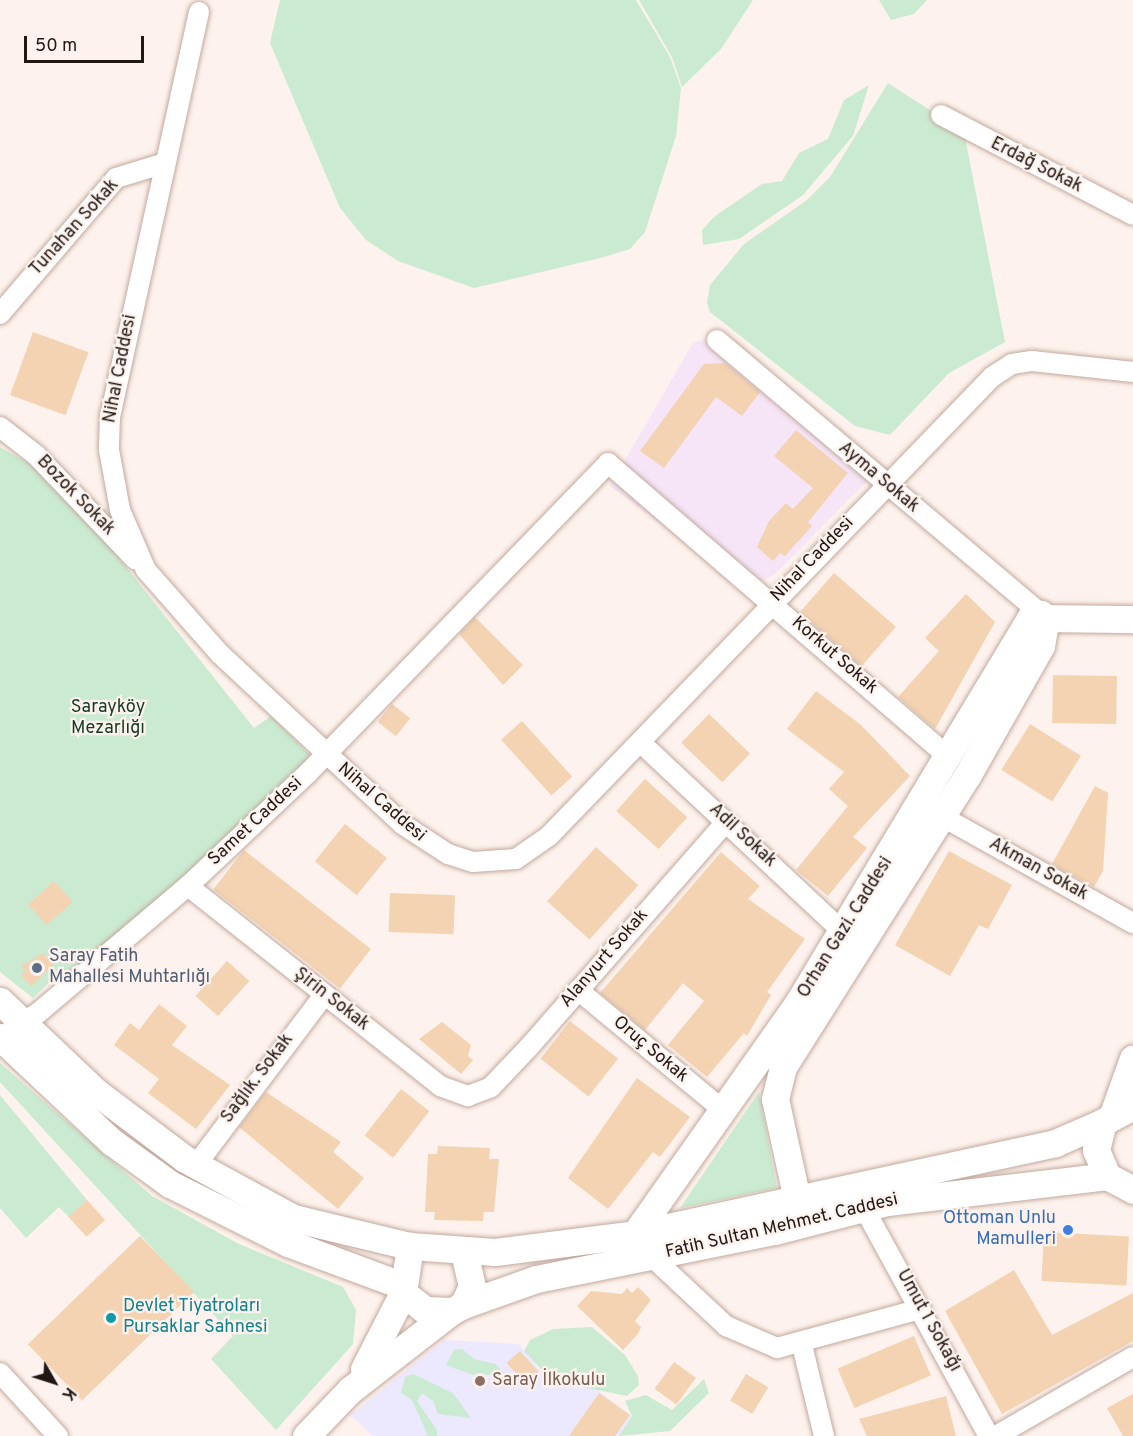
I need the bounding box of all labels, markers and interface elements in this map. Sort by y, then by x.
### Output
scale bar [27,24,147,62]
text: 50 m [35,35,77,58]
street label: Erdağ Sokak [986,134,1086,198]
street label: Tunahan Sokak [26,175,124,281]
street label: Nihal Caddesi [100,313,142,425]
street label: Ayma Sokak [833,438,923,518]
street label: Bozok Sokak [31,451,119,541]
street label: Nihal Caddesi [767,513,859,607]
street label: Korkut Sokak [786,613,882,699]
park label: Sarayköy Mezarlığı [71,698,145,740]
street label: Nihal Caddesi [332,759,430,847]
street label: Samet Caddesi [205,773,307,871]
street label: Adil Sokak [704,799,780,873]
street label: Akman Sokak [985,834,1091,906]
street label: Orhan Gazi. Caddesi [794,853,898,1003]
street label: Alanyurt Sokak [556,905,654,1013]
place label: Saray Fatih Mahallesi Muhtarlığı [49,947,210,990]
marker: Saray Fatih Mahallesi Muhtarlığı [30,961,44,975]
street label: Şirin Sokak [289,964,373,1036]
street label: Oruç Sokak [608,1012,692,1088]
street label: Sağlık. Sokak [217,1030,299,1128]
street label: Fatih Sultan Mehmet. Caddesi [664,1190,900,1264]
place label: Ottoman Unlu Mamulleri [943,1209,1056,1252]
marker: Ottoman Unlu Mamulleri [1061,1223,1075,1237]
street label: Umut 1 Sokağı [891,1266,965,1376]
place label: Devlet Tiyatroları Pursaklar Sahnesi [123,1297,268,1340]
marker: Devlet Tiyatroları Pursaklar Sahnesi [104,1311,118,1325]
north arrow [24,1352,84,1412]
place label: Saray İlkokulu [492,1370,605,1392]
marker: Saray İlkokulu [473,1374,487,1388]
text: K [57,1383,79,1404]

